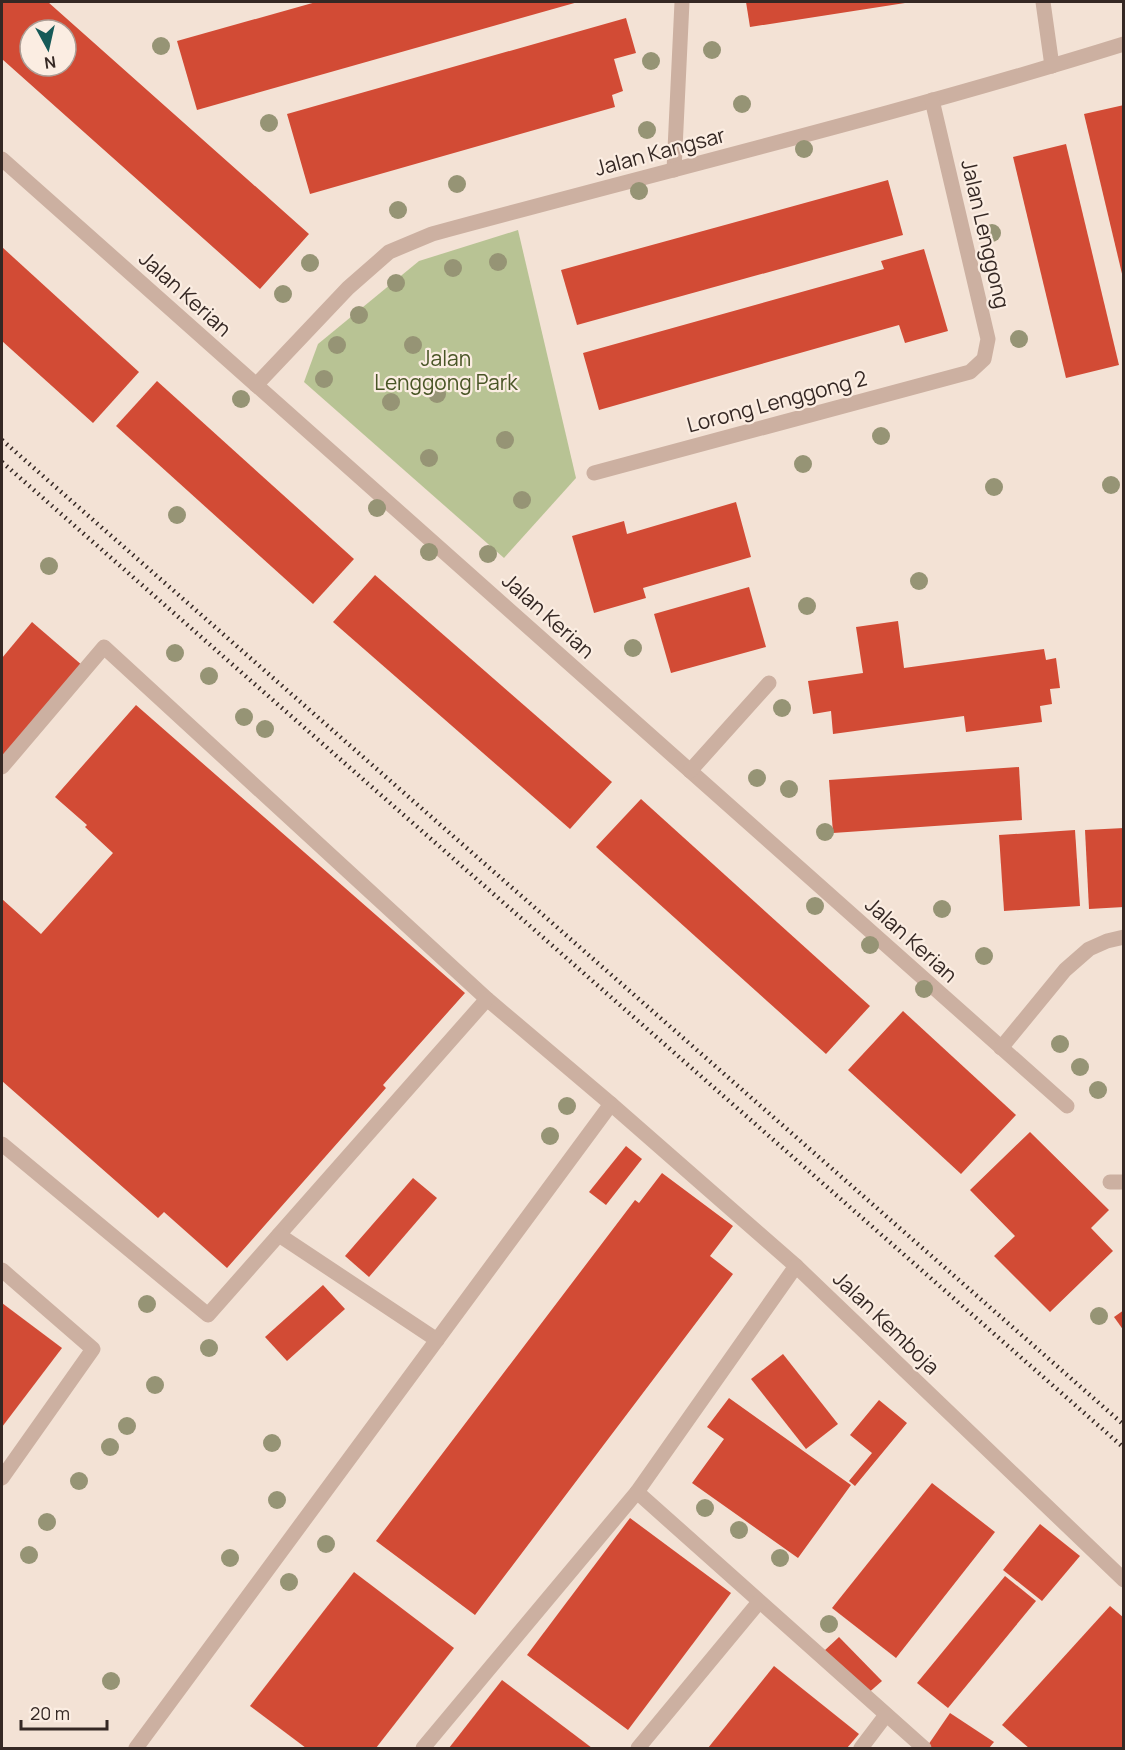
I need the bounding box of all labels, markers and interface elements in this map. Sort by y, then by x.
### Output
north arrow [18,18,78,78]
text: N [43,51,57,75]
street label: Jalan Kangsar [591,120,728,182]
street label: Jalan Lenggong [955,157,1017,311]
street label: Jalan Kerian [134,244,238,342]
park label: Jalan Lenggong Park [374,344,518,396]
street label: Lorong Lenggong 2 [684,363,870,439]
street label: Jalan Kerian [497,566,601,664]
street label: Jalan Kerian [860,890,964,988]
street label: Jalan Kemboja [827,1264,946,1380]
scale bar [21,1693,106,1731]
text: 20 m [30,1701,70,1725]

